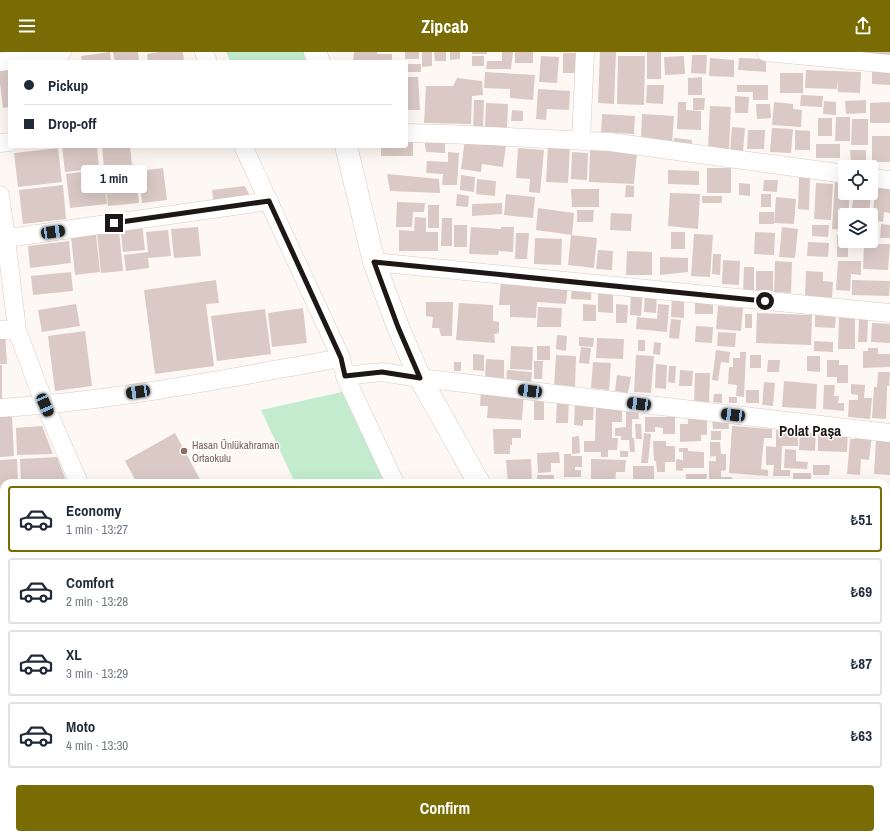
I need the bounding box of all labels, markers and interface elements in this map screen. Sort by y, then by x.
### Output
text: Zipcab [421,14,469,39]
icon: menu [16,15,38,37]
icon: share [852,15,874,37]
text: Pickup [48,75,88,96]
text: Drop-off [48,113,97,134]
map controls [838,160,878,248]
button: locate [838,160,878,200]
callout: 1 min [81,165,147,193]
text: 1 min [100,170,128,187]
button: layers [838,208,878,248]
route end [105,214,123,232]
car [40,224,66,240]
route start [756,292,774,310]
car [125,384,151,400]
car [517,384,543,398]
car [35,392,55,418]
car [626,397,652,411]
car [720,408,746,422]
district label: Polat Paşa [779,420,841,441]
place label: Hasan Ünlükahraman Ortaokulu [192,438,279,465]
marker: Hasan Ünlükahraman Ortaokulu [179,446,189,456]
text: Economy [66,500,121,521]
icon: car [18,501,54,537]
text: ₺51 [851,509,872,530]
text: 1 min · 13:27 [66,521,128,538]
text: Comfort [66,572,114,593]
icon: car [18,573,54,609]
text: ₺69 [851,581,872,602]
text: 2 min · 13:28 [66,593,128,610]
text: XL [66,644,82,665]
icon: car [18,645,54,681]
text: ₺87 [851,653,872,674]
text: 3 min · 13:29 [66,665,128,682]
text: Moto [66,716,95,737]
icon: car [18,717,54,753]
text: ₺63 [851,725,872,746]
text: 4 min · 13:30 [66,737,128,754]
button: Confirm [16,785,874,831]

